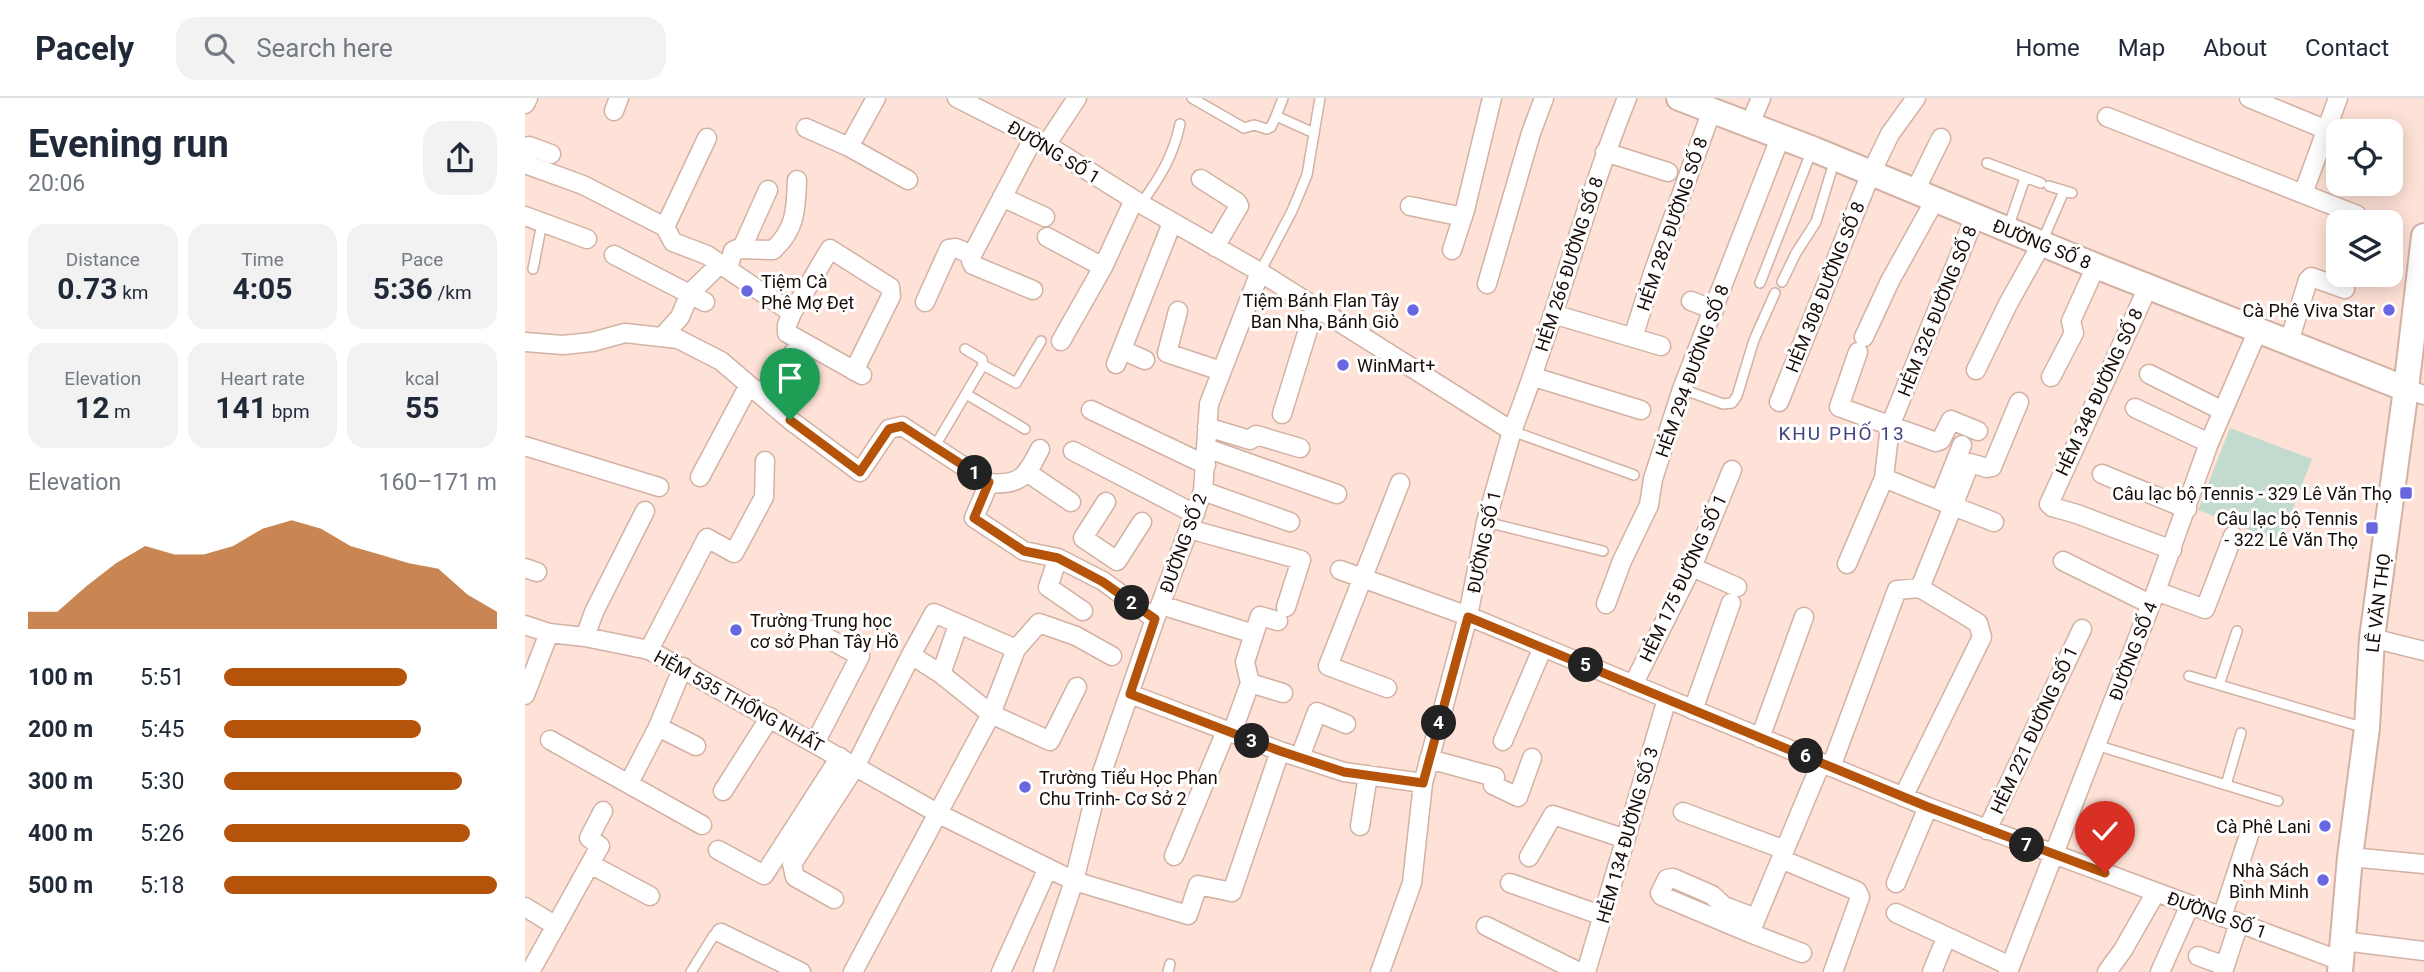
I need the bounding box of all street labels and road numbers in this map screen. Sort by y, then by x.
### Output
street label: ĐƯỜNG SỐ 1 [1004,115,1105,188]
street label: HẺM 282 ĐƯỜNG SỐ 8 [1631,134,1712,314]
street label: HẺM 266 ĐƯỜNG SỐ 8 [1530,174,1607,354]
street label: HẺM 308 ĐƯỜNG SỐ 8 [1780,198,1869,375]
street label: ĐƯỜNG SỐ 8 [1990,214,2095,273]
street label: HẺM 326 ĐƯỜNG SỐ 8 [1892,222,1981,399]
street label: HẺM 294 ĐƯỜNG SỐ 8 [1650,281,1733,460]
street label: HẺM 348 ĐƯỜNG SỐ 8 [2050,305,2147,479]
street label: ĐƯỜNG SỐ 1 [1462,489,1505,595]
street label: ĐƯỜNG SỐ 2 [1154,490,1211,596]
street label: HẺM 175 ĐƯỜNG SỐ 1 [1634,491,1731,665]
street label: LÊ VĂN THỌ [2361,552,2395,654]
street label: ĐƯỜNG SỐ 4 [2104,598,2161,703]
street label: HẺM 221 ĐƯỜNG SỐ 1 [1985,643,2082,817]
street label: HẺM 535 THỐNG NHẤT [651,645,828,756]
street label: HẺM 134 ĐƯỜNG SỐ 3 [1591,744,1662,925]
street label: ĐƯỜNG SỐ 1 [2164,886,2270,943]

